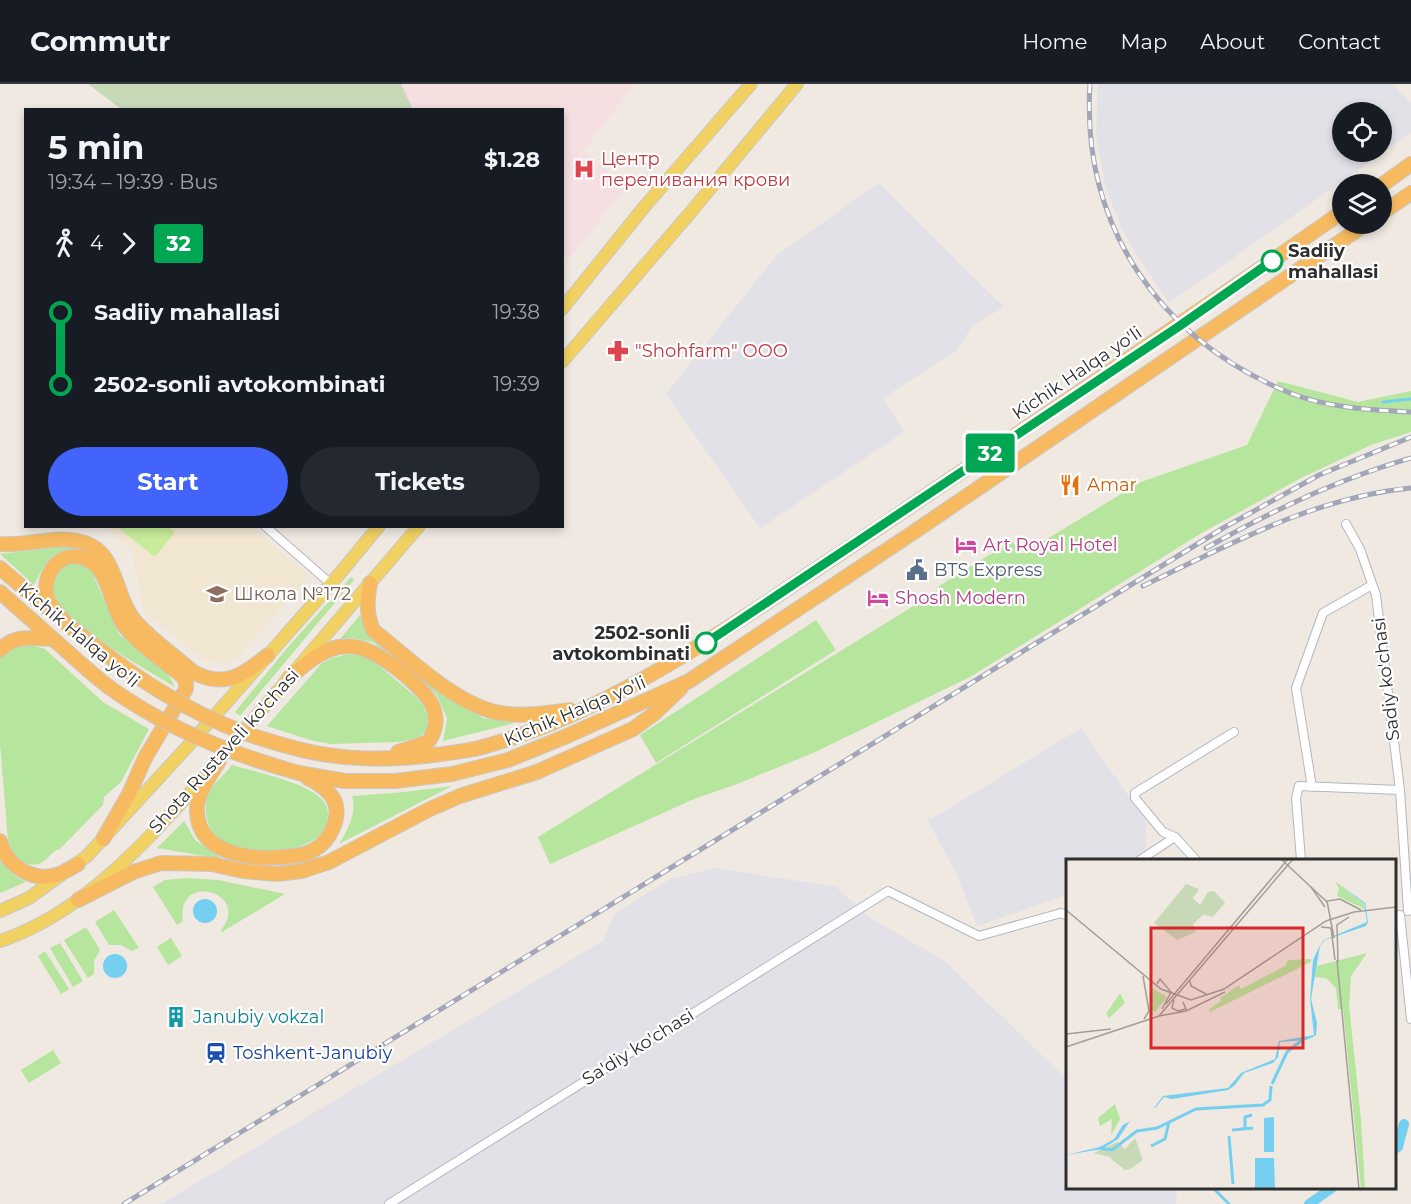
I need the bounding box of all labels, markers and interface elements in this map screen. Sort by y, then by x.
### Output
text: Commutr [30,24,170,58]
text: Home [1022,29,1087,54]
text: Map [1120,29,1167,54]
text: About [1200,29,1265,54]
text: Contact [1298,29,1381,54]
map controls [1332,102,1392,234]
button: locate [1332,102,1392,162]
text: 5 min [48,127,144,167]
text: $1.28 [484,146,540,173]
place label: Центр переливания крови [601,148,790,191]
hospital icon: Центр переливания крови [572,157,596,181]
text: 19:34 – 19:39 · Bus [48,170,218,194]
button: layers [1332,174,1392,234]
icon: walk [48,227,81,260]
icon: forward [112,227,145,260]
text: 4 [90,231,103,255]
text: 32 [166,231,191,256]
place label: Sadiiy mahallasi [1288,240,1378,283]
marker: Sadiiy mahallasi [1261,250,1283,272]
text: Sadiiy mahallasi [94,299,280,326]
text: 19:38 [492,300,540,324]
street label: Kichik Halqa yo'li [1008,321,1146,425]
pharmacy icon: "Shohfarm" OOO [606,339,630,363]
place label: "Shohfarm" OOO [635,340,788,362]
text: 2502-sonli avtokombinati [94,371,386,398]
text: 19:39 [493,372,540,396]
line badge: 32 [963,434,1017,472]
text: 32 [978,441,1002,466]
button: Start [48,447,288,516]
button: Tickets [300,447,540,516]
restaurant icon: Amar [1058,473,1082,497]
place label: Amar [1087,474,1137,496]
hotel icon: Art Royal Hotel [954,533,978,557]
place label: Art Royal Hotel [983,534,1118,556]
public building icon: BTS Express [905,558,929,582]
place label: BTS Express [934,559,1042,581]
street label: Kichik Halqa yo'li [14,578,144,692]
school or university icon: Школа №172 [205,582,229,606]
place label: Школа №172 [234,583,351,605]
hotel icon: Shosh Modern [866,586,890,610]
place label: Shosh Modern [895,587,1026,609]
street label: Sadiy ko'chasi [1368,616,1404,742]
place label: 2502-sonli avtokombinati [552,622,690,665]
marker: 2502-sonli avtokombinati [695,632,717,654]
street label: Shota Rustaveli ko'chasi [144,664,304,838]
street label: Kichik Halqa yo'li [501,671,649,751]
inset map [1066,859,1396,1189]
street label: Sa'diy ko'chasi [578,1004,698,1090]
building icon: Janubiy vokzal [164,1005,188,1029]
place label: Janubiy vokzal [192,1006,324,1028]
station icon: Toshkent-Janubiy [204,1041,228,1065]
place label: Toshkent-Janubiy [233,1042,393,1064]

